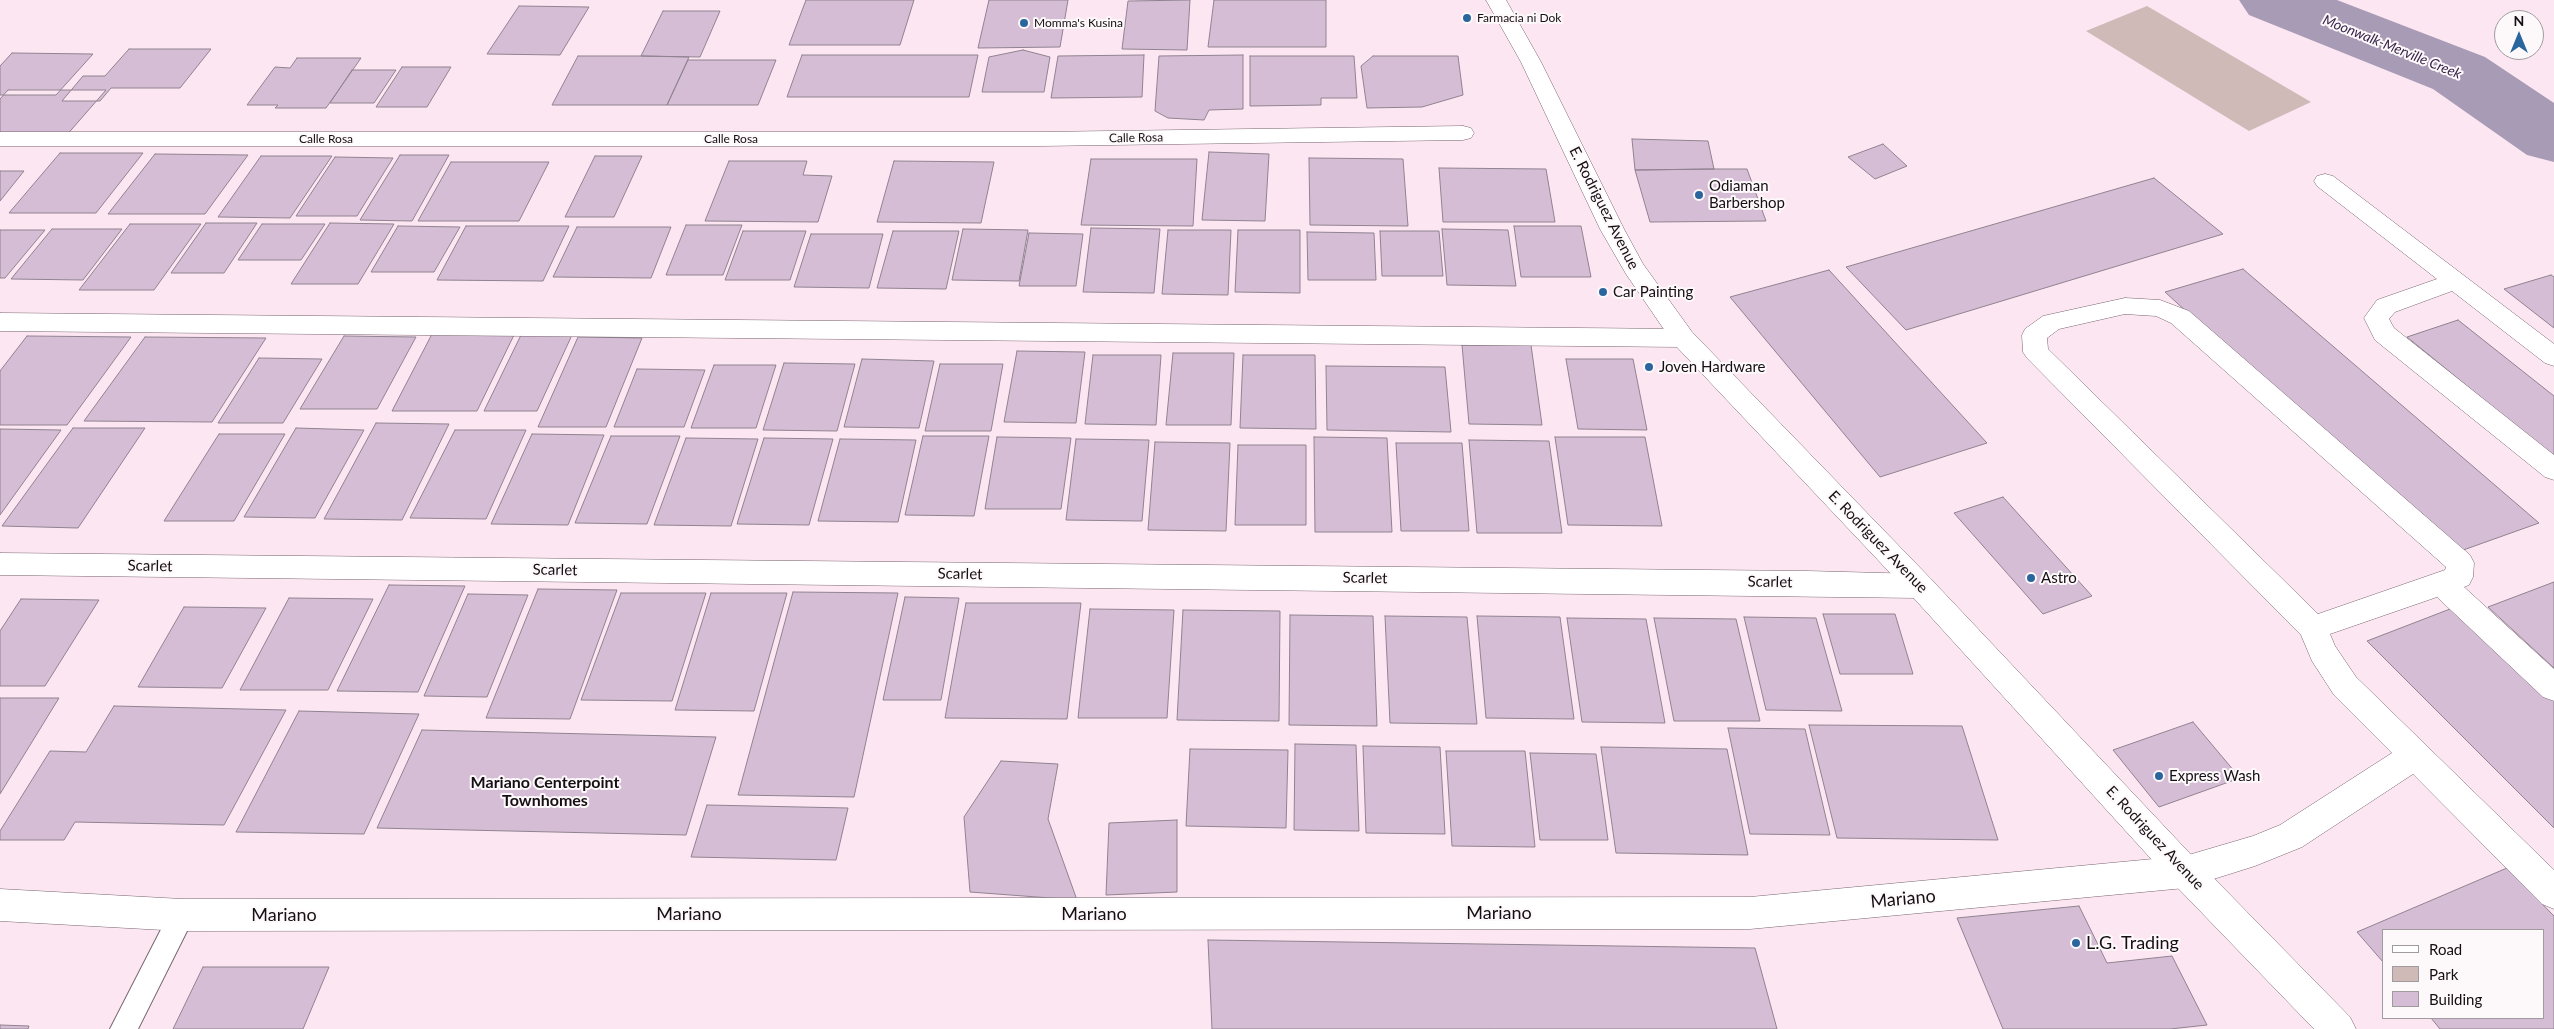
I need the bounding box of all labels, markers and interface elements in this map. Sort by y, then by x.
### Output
north arrow [2494,10,2544,60]
place label: Farmacia ni Dok [1477,11,1561,25]
water label: Moonwalk-Merville Creek [2320,11,2464,83]
marker: Farmacia ni Dok [1461,12,1473,24]
text: N [2514,12,2524,29]
place label: Momma's Kusina [1034,16,1123,30]
marker: Momma's Kusina [1018,17,1030,29]
street label: Calle Rosa [1109,130,1163,146]
street label: Calle Rosa [299,132,353,146]
street label: Calle Rosa [704,132,758,146]
street label: E. Rodriguez Avenue [1565,144,1643,272]
place label: Odiaman Barbershop [1709,177,1785,212]
marker: Odiaman Barbershop [1693,189,1705,201]
place label: Car Painting [1613,283,1693,301]
marker: Car Painting [1597,286,1609,298]
place label: Joven Hardware [1659,358,1765,376]
marker: Joven Hardware [1643,361,1655,373]
street label: E. Rodriguez Avenue [1825,487,1931,597]
street label: Scarlet [127,557,173,575]
street label: Scarlet [532,561,578,579]
street label: Scarlet [937,565,983,583]
street label: Scarlet [1342,569,1388,587]
place label: Astro [2041,569,2077,587]
marker: Astro [2025,572,2037,584]
street label: Scarlet [1747,573,1793,591]
place label: Express Wash [2169,767,2260,785]
marker: Express Wash [2153,770,2165,782]
district label: Mariano Centerpoint Townhomes [471,773,619,811]
street label: E. Rodriguez Avenue [2102,782,2208,894]
street label: Mariano [1869,885,1937,913]
street label: Mariano [1466,902,1532,924]
street label: Mariano [656,903,722,925]
street label: Mariano [1061,903,1127,925]
street label: Mariano [251,904,317,926]
legend [2382,929,2544,1019]
place label: L.G. Trading [2086,932,2179,954]
marker: L.G. Trading [2070,937,2082,949]
text: Road [2429,940,2462,958]
text: Park [2429,965,2458,983]
text: Building [2429,990,2482,1008]

